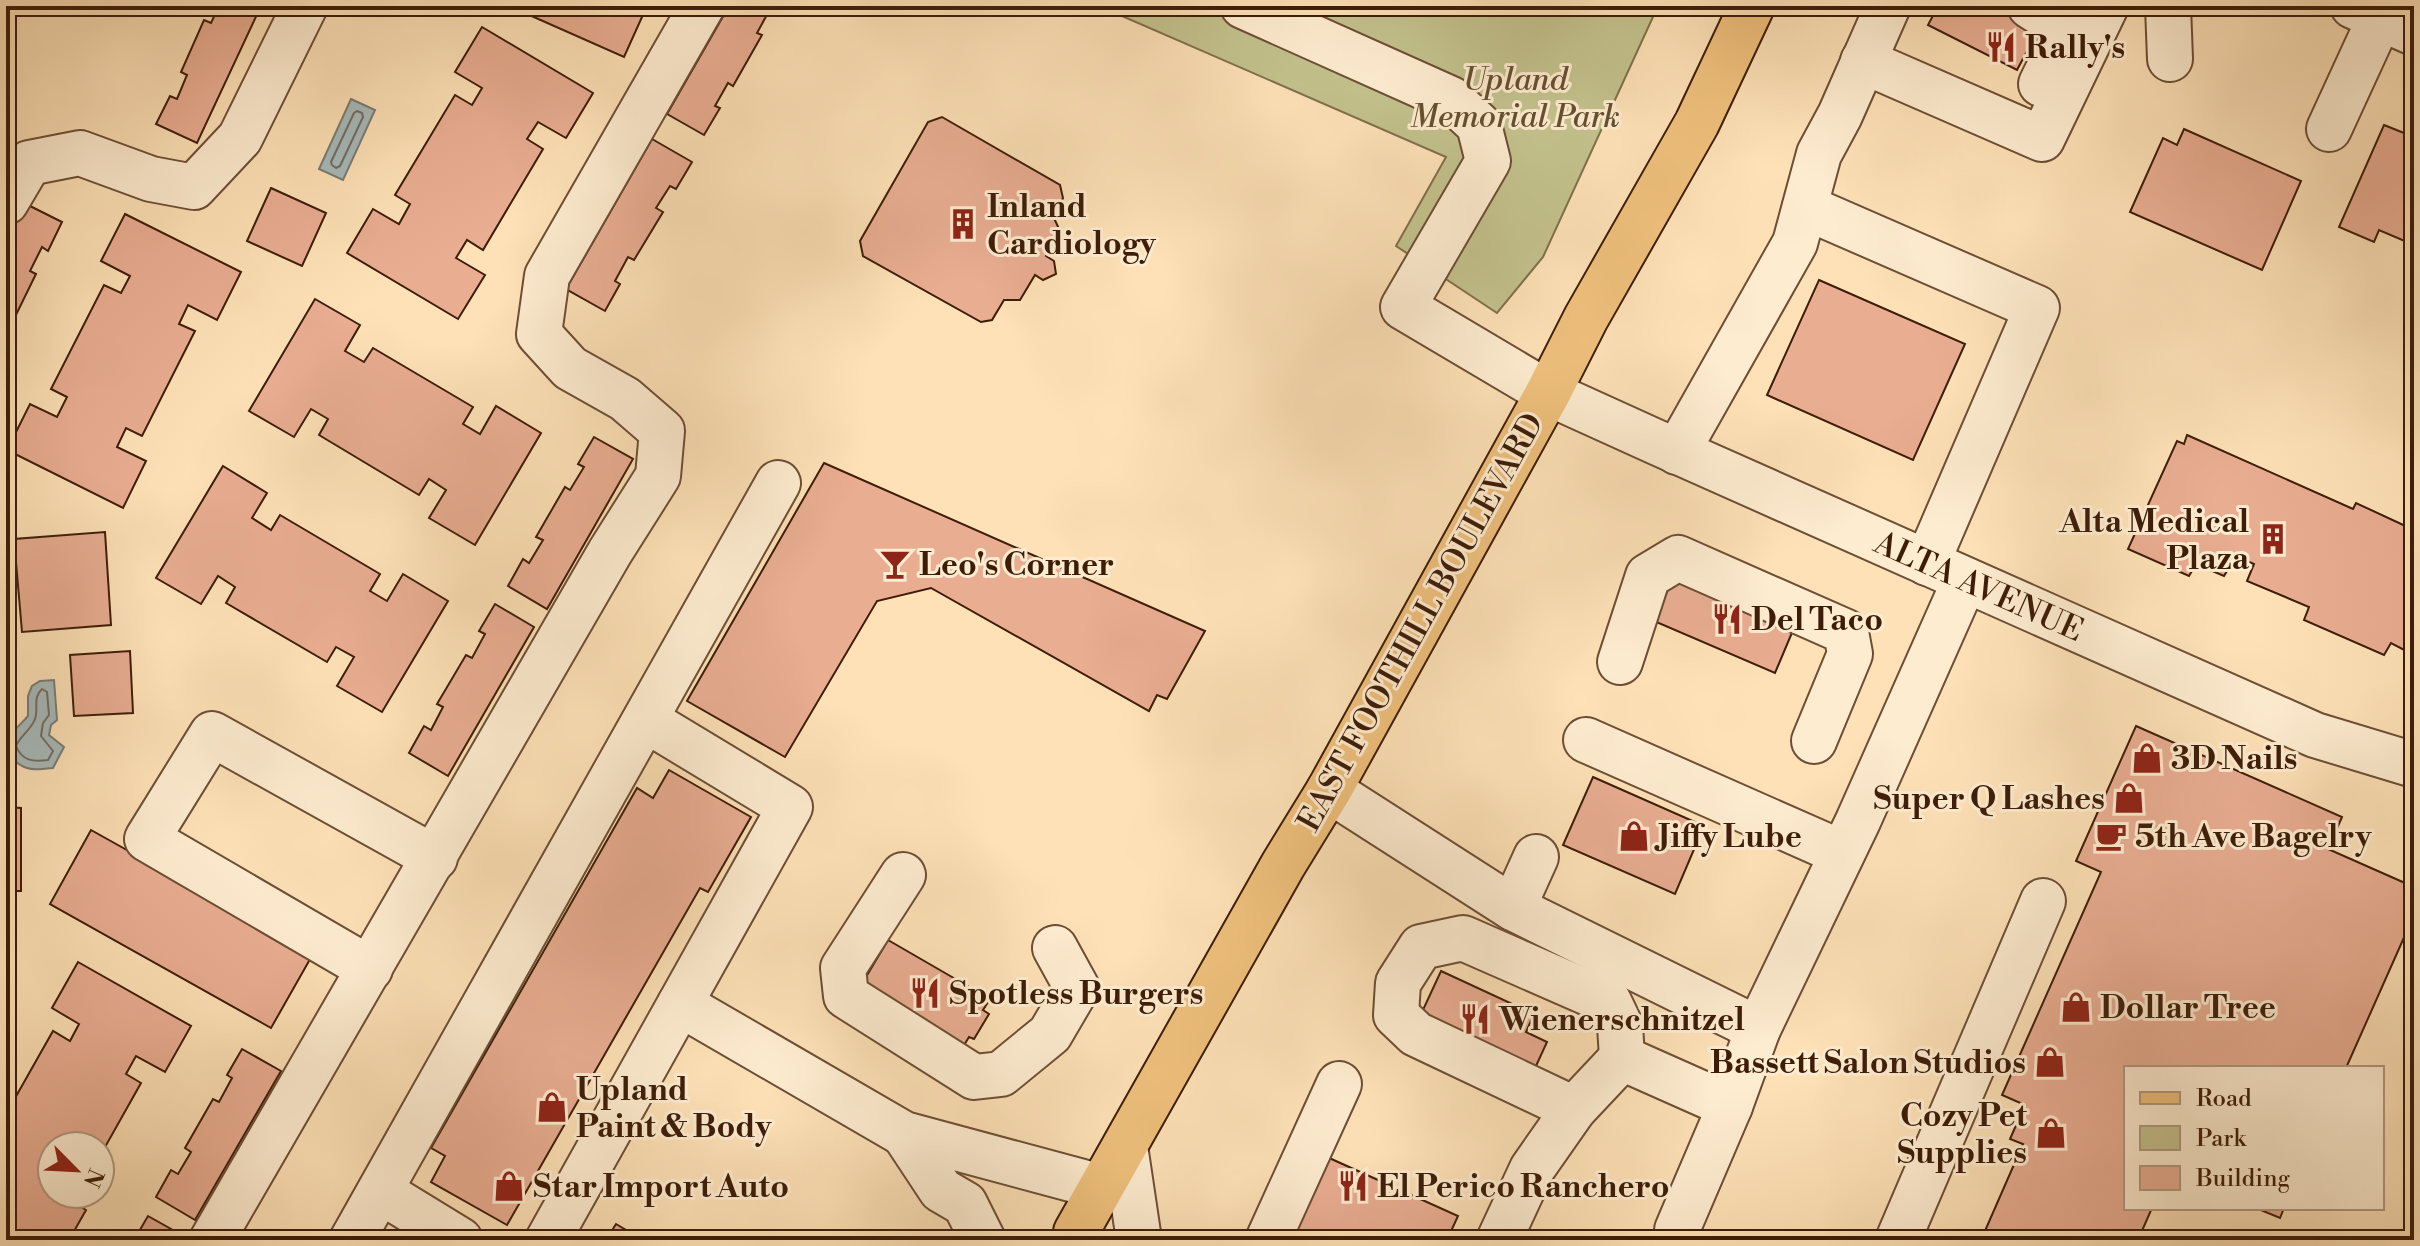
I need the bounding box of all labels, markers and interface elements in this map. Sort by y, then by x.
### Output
place label: Rally's [2025,28,2125,68]
restaurant icon: Rally's [1984,30,2018,64]
park label: Upland Memorial Park [1410,60,1620,137]
place label: Inland Cardiology [987,187,1157,264]
building icon: Inland Cardiology [946,207,980,241]
street label: EAST FOOTHILL BOULEVARD [1289,406,1553,839]
place label: Alta Medical Plaza [2058,502,2250,579]
building icon: Alta Medical Plaza [2256,522,2290,556]
street label: ALTA AVENUE [1867,523,2089,651]
place label: Leo's Corner [919,545,1114,585]
bar icon: Leo's Corner [878,547,912,581]
place label: Del Taco [1751,600,1883,640]
restaurant icon: Del Taco [1710,602,1744,636]
place label: 3D Nails [2171,739,2298,779]
shop icon: 3D Nails [2130,741,2164,775]
place label: Super Q Lashes [1873,779,2105,819]
shop icon: Super Q Lashes [2112,781,2146,815]
place label: Jiffy Lube [1654,817,1802,857]
place label: 5th Ave Bagelry [2135,817,2373,857]
shop icon: Jiffy Lube [1617,819,1651,853]
cafe icon: 5th Ave Bagelry [2094,819,2128,853]
place label: Spotless Burgers [949,974,1203,1014]
restaurant icon: Spotless Burgers [908,976,942,1010]
place label: Dollar Tree [2100,988,2276,1028]
shop icon: Dollar Tree [2059,990,2093,1024]
place label: Wienerschnitzel [1498,1000,1745,1040]
restaurant icon: Wienerschnitzel [1458,1002,1492,1036]
place label: Bassett Salon Studios [1710,1043,2026,1083]
shop icon: Bassett Salon Studios [2033,1045,2067,1079]
legend [2124,1066,2384,1210]
place label: Upland Paint & Body [576,1070,773,1147]
text: Road [2196,1084,2252,1114]
shop icon: Upland Paint & Body [535,1090,569,1124]
place label: Cozy Pet Supplies [1897,1096,2028,1173]
shop icon: Cozy Pet Supplies [2034,1116,2068,1150]
text: Park [2196,1124,2247,1154]
north arrow [36,1130,116,1210]
text: N [77,1164,109,1192]
text: Building [2195,1164,2290,1194]
place label: Star Import Auto [533,1167,789,1207]
place label: El Perico Ranchero [1377,1167,1670,1207]
shop icon: Star Import Auto [492,1169,526,1203]
restaurant icon: El Perico Ranchero [1336,1169,1370,1203]

